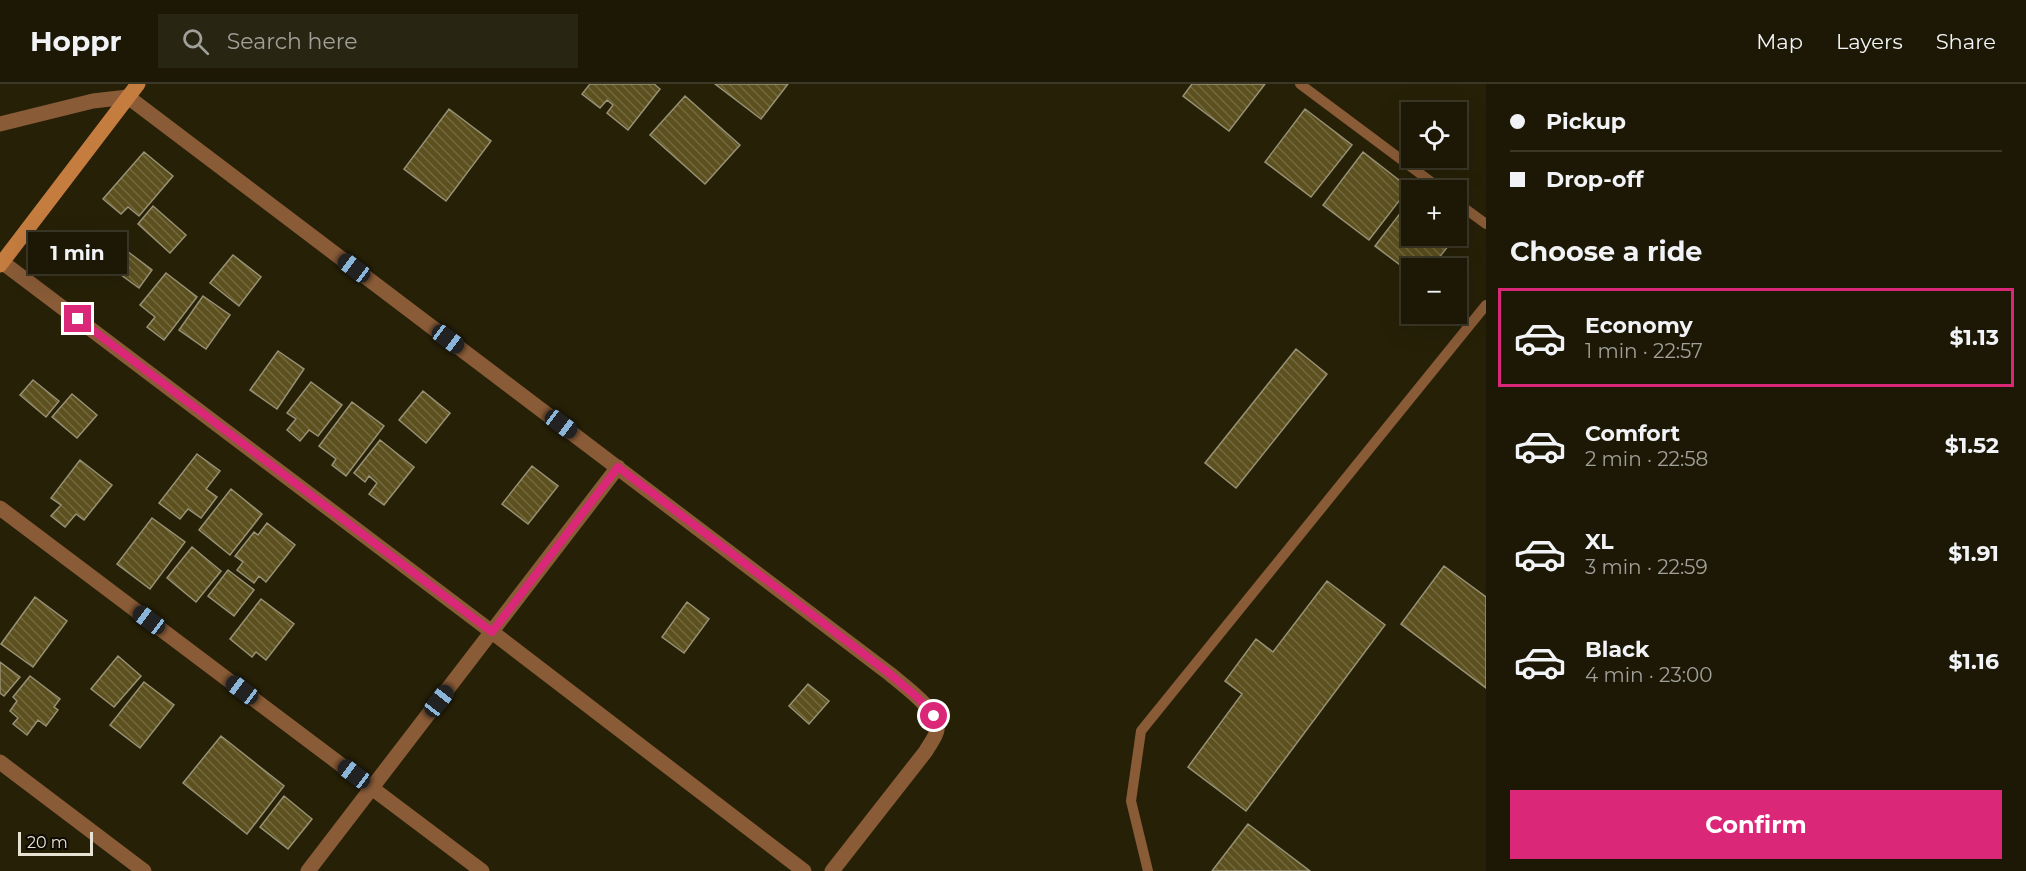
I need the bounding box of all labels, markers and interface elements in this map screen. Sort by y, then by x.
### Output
search box [158,14,578,68]
text: Hoppr [30,24,122,58]
icon: search [179,25,212,58]
text: Search here [227,28,358,55]
text: Map [1756,29,1803,54]
text: Layers [1836,29,1903,54]
text: Share [1936,29,1996,54]
map controls [1401,102,1467,324]
button: locate [1401,102,1467,168]
text: Pickup [1546,108,1626,135]
text: Drop-off [1546,166,1644,193]
button: + [1401,180,1467,246]
callout: 1 min [28,232,128,274]
text: Choose a ride [1510,235,1702,268]
text: 1 min [50,241,105,265]
car [334,250,374,286]
button: − [1401,258,1467,324]
route end [64,305,91,332]
icon: car [1513,311,1567,365]
text: Economy [1585,312,1693,339]
car [428,321,468,357]
text: $1.13 [1950,324,1999,351]
text: 1 min · 22:57 [1585,339,1703,363]
car [541,406,581,442]
icon: car [1513,419,1567,473]
text: Comfort [1585,420,1680,447]
text: $1.52 [1945,432,1999,459]
text: 2 min · 22:58 [1585,447,1708,471]
icon: car [1513,527,1567,581]
text: XL [1585,528,1614,555]
text: $1.91 [1948,540,1999,567]
text: 3 min · 22:59 [1585,555,1708,579]
car [129,602,169,638]
icon: car [1513,635,1567,689]
text: Black [1585,636,1649,663]
text: $1.16 [1949,648,1999,675]
text: 4 min · 23:00 [1585,663,1712,687]
car [222,672,262,708]
car [421,681,457,721]
route start [920,702,947,729]
car [334,756,374,792]
button: Confirm [1510,790,2002,859]
scale bar [18,829,93,856]
text: 20 m [27,833,68,852]

